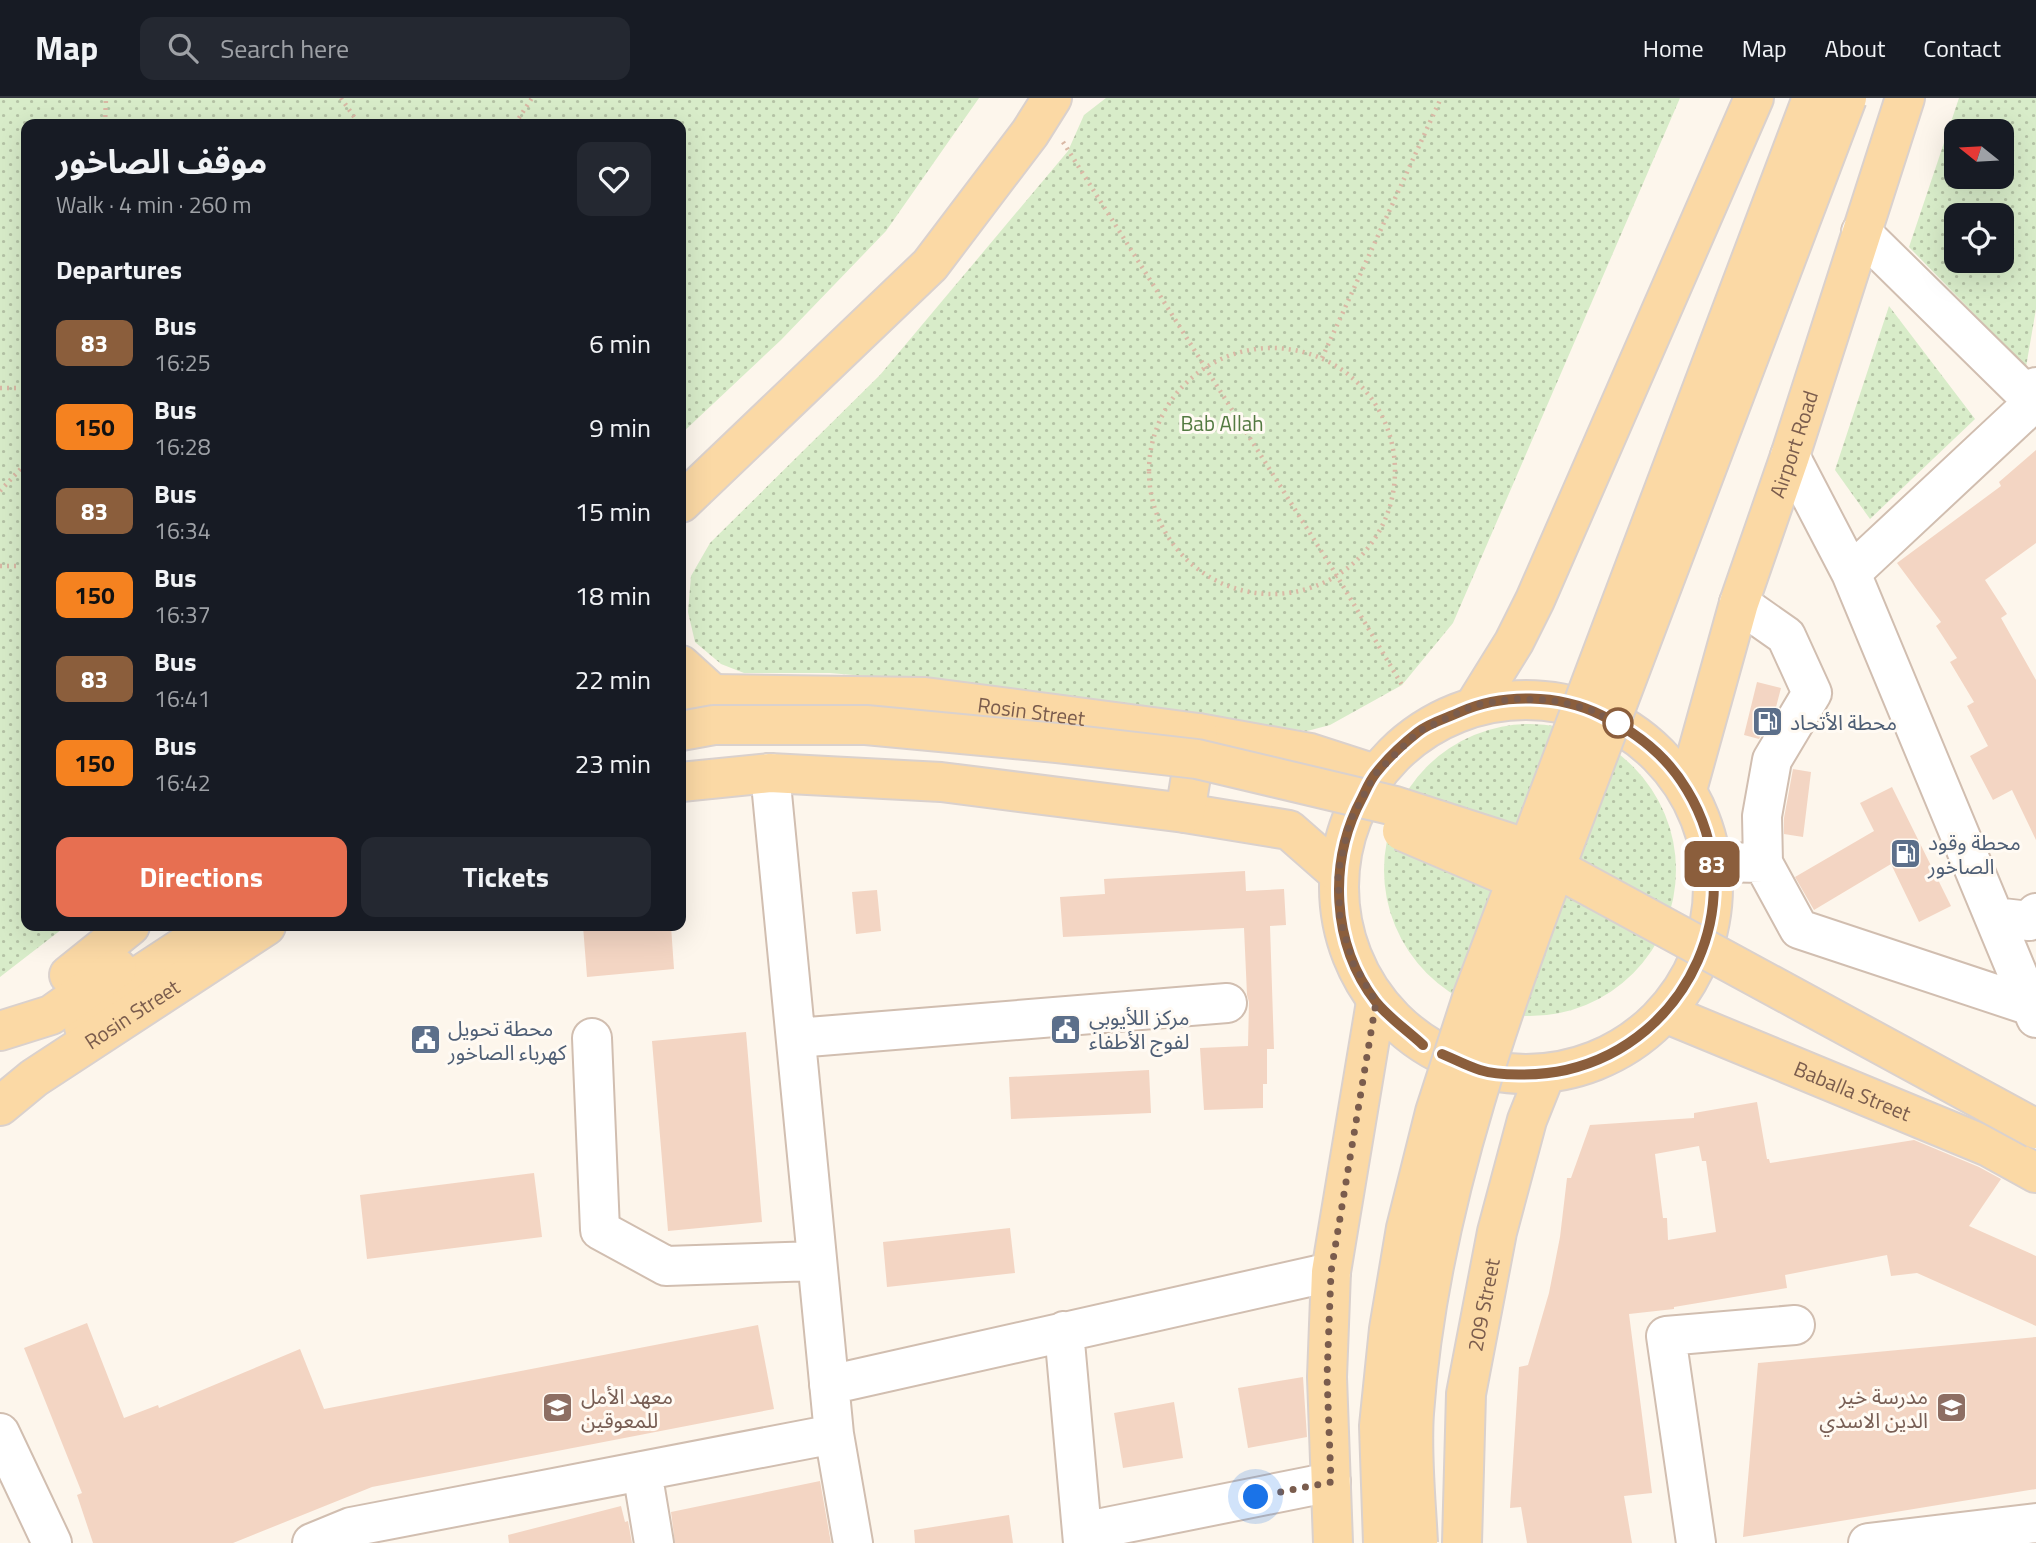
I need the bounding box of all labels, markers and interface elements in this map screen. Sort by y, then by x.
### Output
search box [140,17,630,80]
text: Map [35,23,98,73]
icon: search [164,29,202,67]
text: Search here [220,29,349,68]
text: Home [1643,30,1704,66]
text: Map [1742,30,1787,66]
text: About [1825,30,1885,66]
text: Contact [1923,30,2001,66]
north arrow [1944,119,2014,189]
map controls [1944,119,2014,273]
text: موقف الصاخور [56,136,267,186]
button: heart [577,142,651,216]
text: Walk · 4 min · 260 m [56,187,252,222]
button: locate [1944,203,2014,273]
text: Departures [56,250,182,289]
text: Bus [154,306,196,345]
text: 6 min [589,324,651,363]
text: 83 [81,325,108,361]
text: 16:25 [154,345,211,380]
street label: Airport Road [1761,386,1826,502]
text: Bus [154,390,196,429]
park label: Bab Allah [1180,407,1264,439]
text: 9 min [589,408,651,447]
text: 150 [74,409,115,445]
text: 16:28 [154,429,211,464]
text: Bus [154,474,196,513]
text: 15 min [575,492,651,531]
text: 83 [81,493,108,529]
text: 16:34 [154,513,211,548]
text: Bus [154,558,196,597]
text: 18 min [575,576,651,615]
text: 150 [74,577,115,613]
text: 16:37 [154,597,211,632]
text: Bus [154,642,196,681]
text: 22 min [575,660,651,699]
text: 83 [81,661,108,697]
text: 16:41 [154,681,211,716]
street label: Rosin Street [976,688,1088,734]
fuel station icon: محطة الأتحاد [1750,705,1784,739]
place label: محطة الأتحاد [1790,706,1897,738]
unlabelled marker [1603,708,1633,738]
text: Bus [154,726,196,765]
text: 23 min [575,744,651,783]
text: 150 [74,745,115,781]
text: 16:42 [154,765,211,800]
place label: محطة وقود الصاخور [1927,826,2021,882]
button: Directions [56,837,347,917]
button: Tickets [361,837,651,917]
fuel station icon: محطة وقود الصاخور [1888,837,1922,871]
line badge: 83 [1680,841,1744,887]
text: 83 [1699,846,1725,882]
street label: Rosin Street [78,971,186,1057]
place label: مركز اللأيوبي لفوج الأطفاء [1089,1001,1189,1057]
place label: محطة تحويل كهرباء الصاخور [447,1012,567,1068]
public building icon: مركز اللأيوبي لفوج الأطفاء [1049,1012,1083,1046]
public building icon: محطة تحويل كهرباء الصاخور [408,1023,442,1057]
street label: Baballa Street [1789,1052,1917,1129]
street label: 209 Street [1459,1255,1508,1354]
place label: معهد الأمل للمعوقين [581,1380,673,1436]
place label: مدرسة خير الدين الاسدي [1819,1380,1928,1437]
school or university icon: معهد الأمل للمعوقين [541,1391,575,1425]
school or university icon: مدرسة خير الدين الاسدي [1934,1391,1968,1425]
your location [1238,1479,1273,1514]

